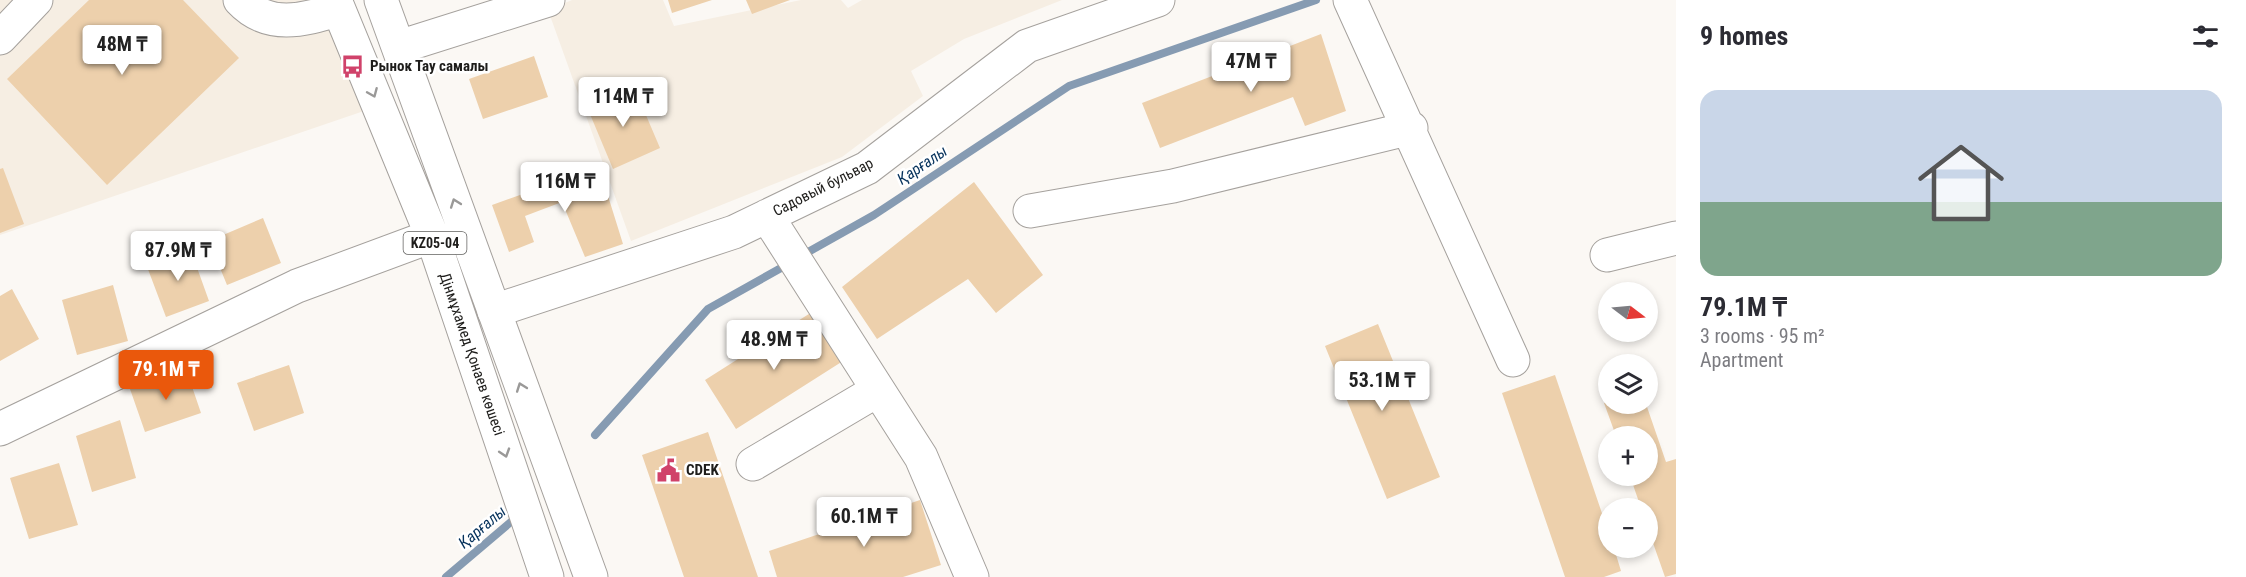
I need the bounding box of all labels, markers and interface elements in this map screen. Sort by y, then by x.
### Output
icon: filters [2189,20,2222,53]
text: 9 homes [1700,21,1788,51]
pin: 48M ₸ [80,25,164,76]
text: 48M ₸ [97,32,147,56]
pin: 47M ₸ [1209,42,1293,93]
text: 47M ₸ [1226,49,1276,73]
bus stop icon: Рынок Тау самалы [339,53,365,79]
place label: Рынок Тау самалы [370,57,489,75]
pin: 114M ₸ [574,77,672,128]
text: 114M ₸ [592,84,654,108]
one-way arrow [366,87,378,98]
icon: home [1907,129,2015,237]
water label: Қарғалы [893,141,951,189]
street label: Садовый бульвар [770,154,876,220]
pin: 116M ₸ [516,162,614,213]
text: 116M ₸ [534,169,596,193]
one-way arrow [450,198,463,209]
pin: 87.9M ₸ [123,231,233,282]
road number: KZ05-04 [404,232,466,254]
text: 87.9M ₸ [145,238,211,262]
street label: Дінмұхамед Қонаев көшесі [436,270,508,438]
north arrow [1598,282,1658,342]
map controls [1598,282,1658,558]
text: 79.1M ₸ [1700,292,1787,322]
pin: 48.9M ₸ [719,320,829,371]
text: 3 rooms · 95 m² [1700,324,1825,348]
text: 48.9M ₸ [741,327,807,351]
text: Apartment [1700,348,1784,372]
pin: 79.1M ₸ [111,350,221,401]
button: layers [1598,354,1658,414]
text: 79.1M ₸ [133,357,199,381]
pin: 53.1M ₸ [1327,361,1437,412]
text: 53.1M ₸ [1349,368,1415,392]
one-way arrow [516,382,529,393]
button: + [1598,426,1658,486]
one-way arrow [498,447,510,458]
public building icon: CDEK [655,457,681,483]
place label: CDEK [686,461,719,479]
pin: 60.1M ₸ [809,497,919,548]
button: − [1598,498,1658,558]
water label: Қарғалы [454,502,510,552]
text: 60.1M ₸ [831,504,897,528]

